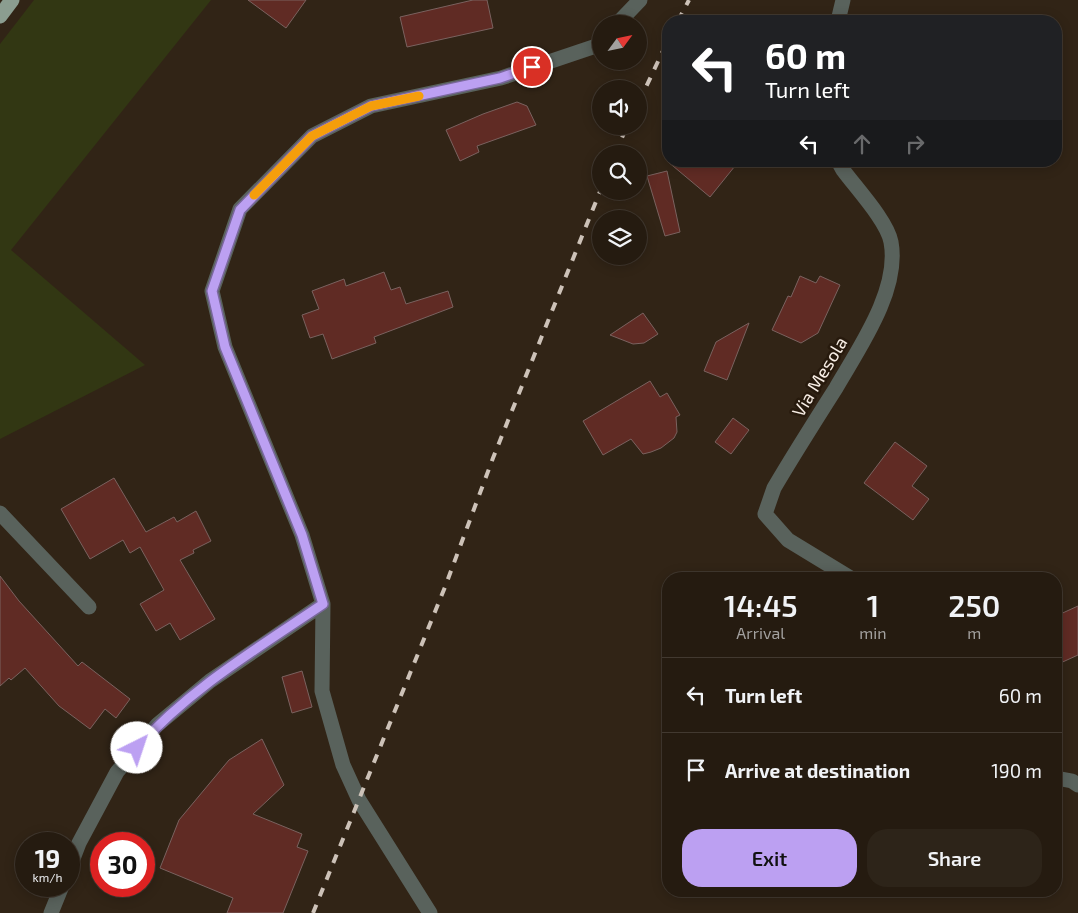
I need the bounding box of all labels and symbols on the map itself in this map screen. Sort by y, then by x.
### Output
north arrow [592,15,648,70]
pin [511,46,553,88]
street label: Via Mesola [787,333,852,420]
position arrow [110,721,162,773]
speed limit sign: 30 [90,832,155,897]

